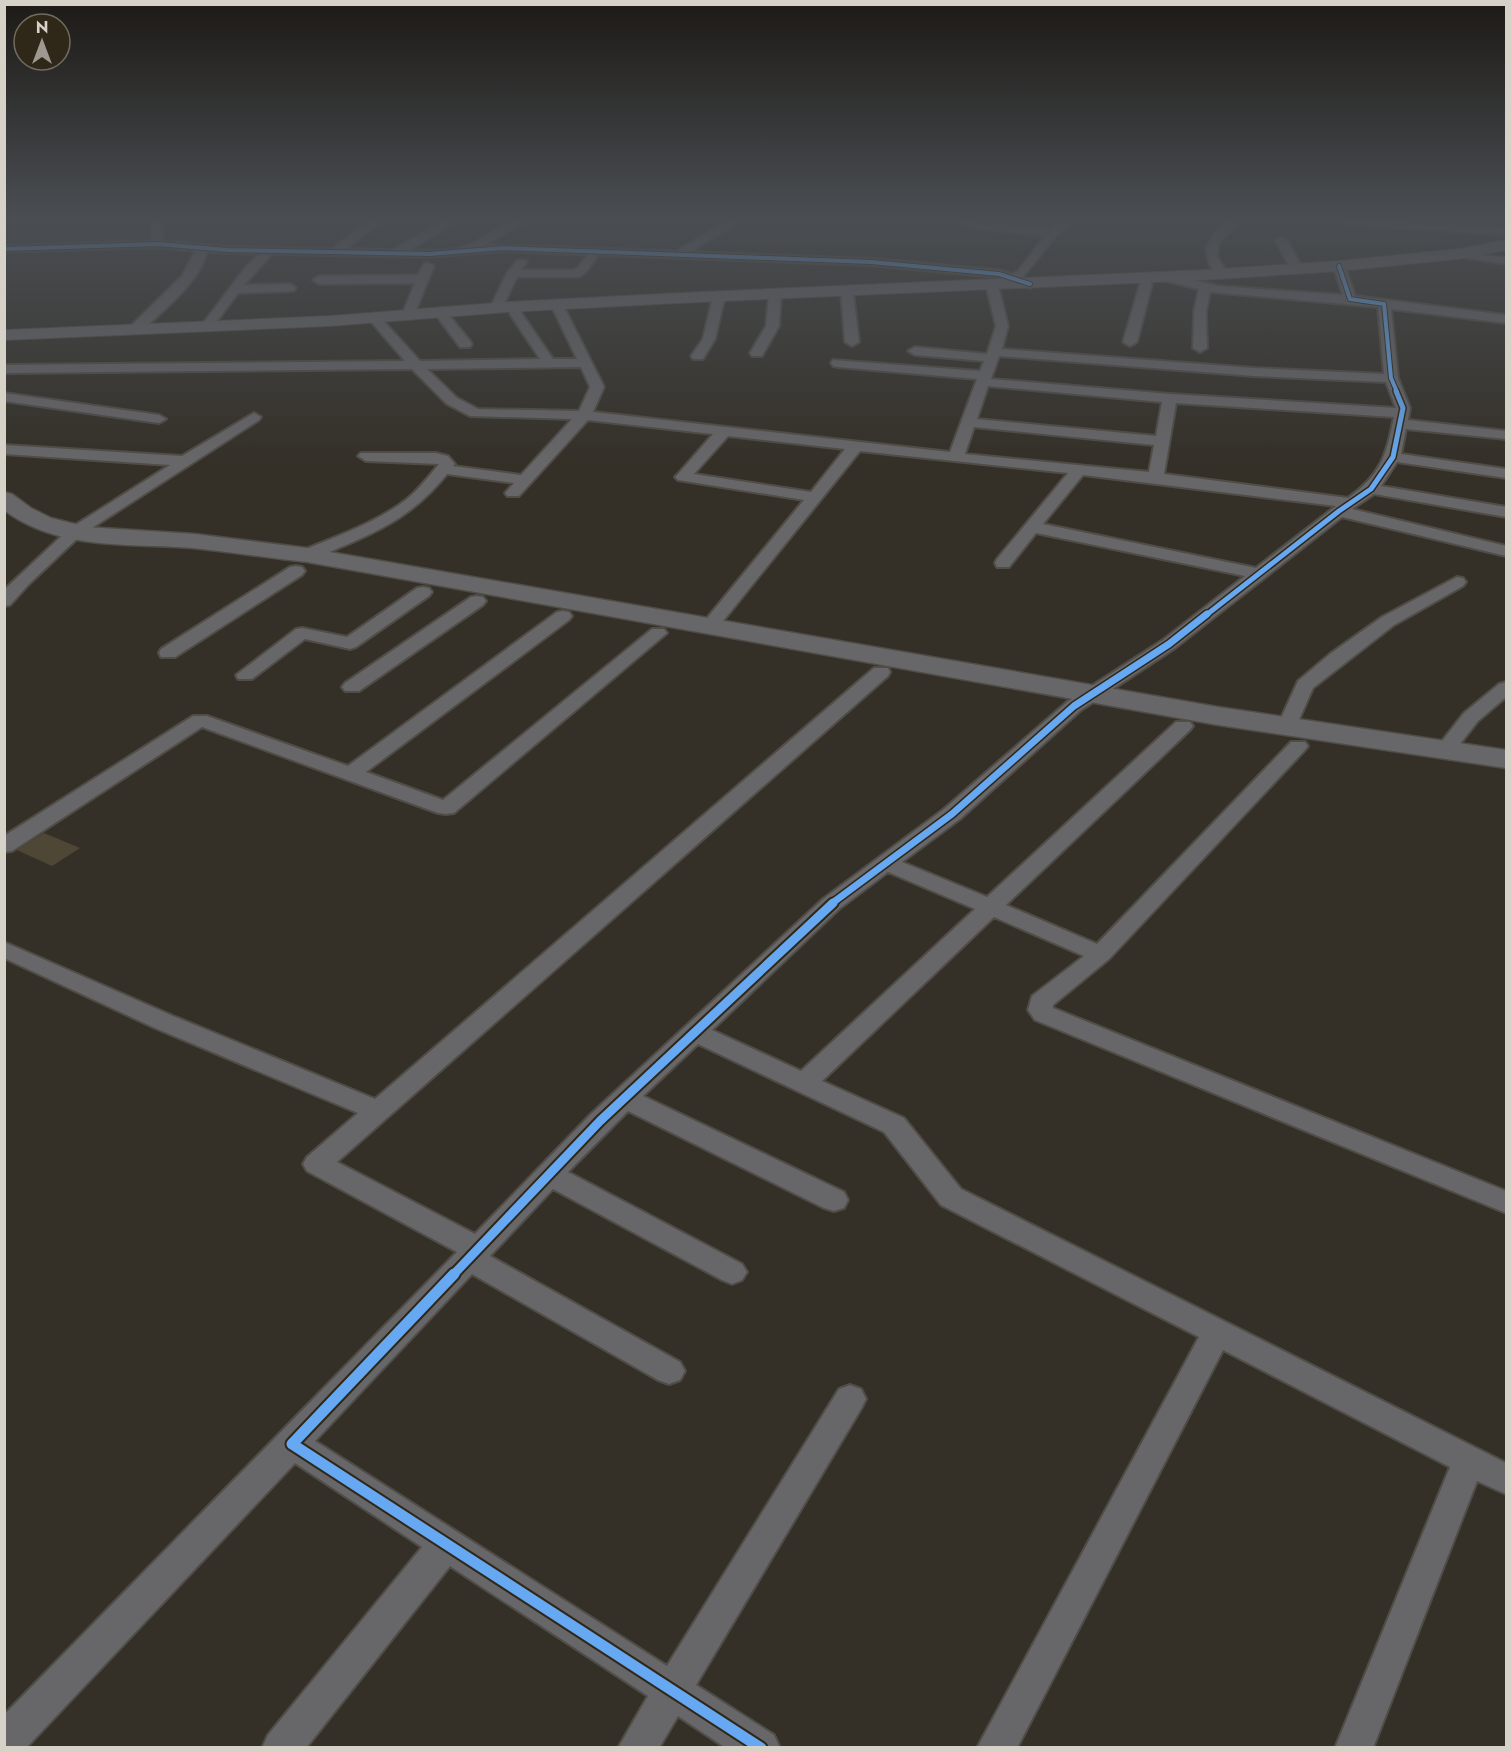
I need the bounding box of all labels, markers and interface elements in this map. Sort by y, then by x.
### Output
north arrow [12,12,72,72]
text: N [36,16,48,39]

